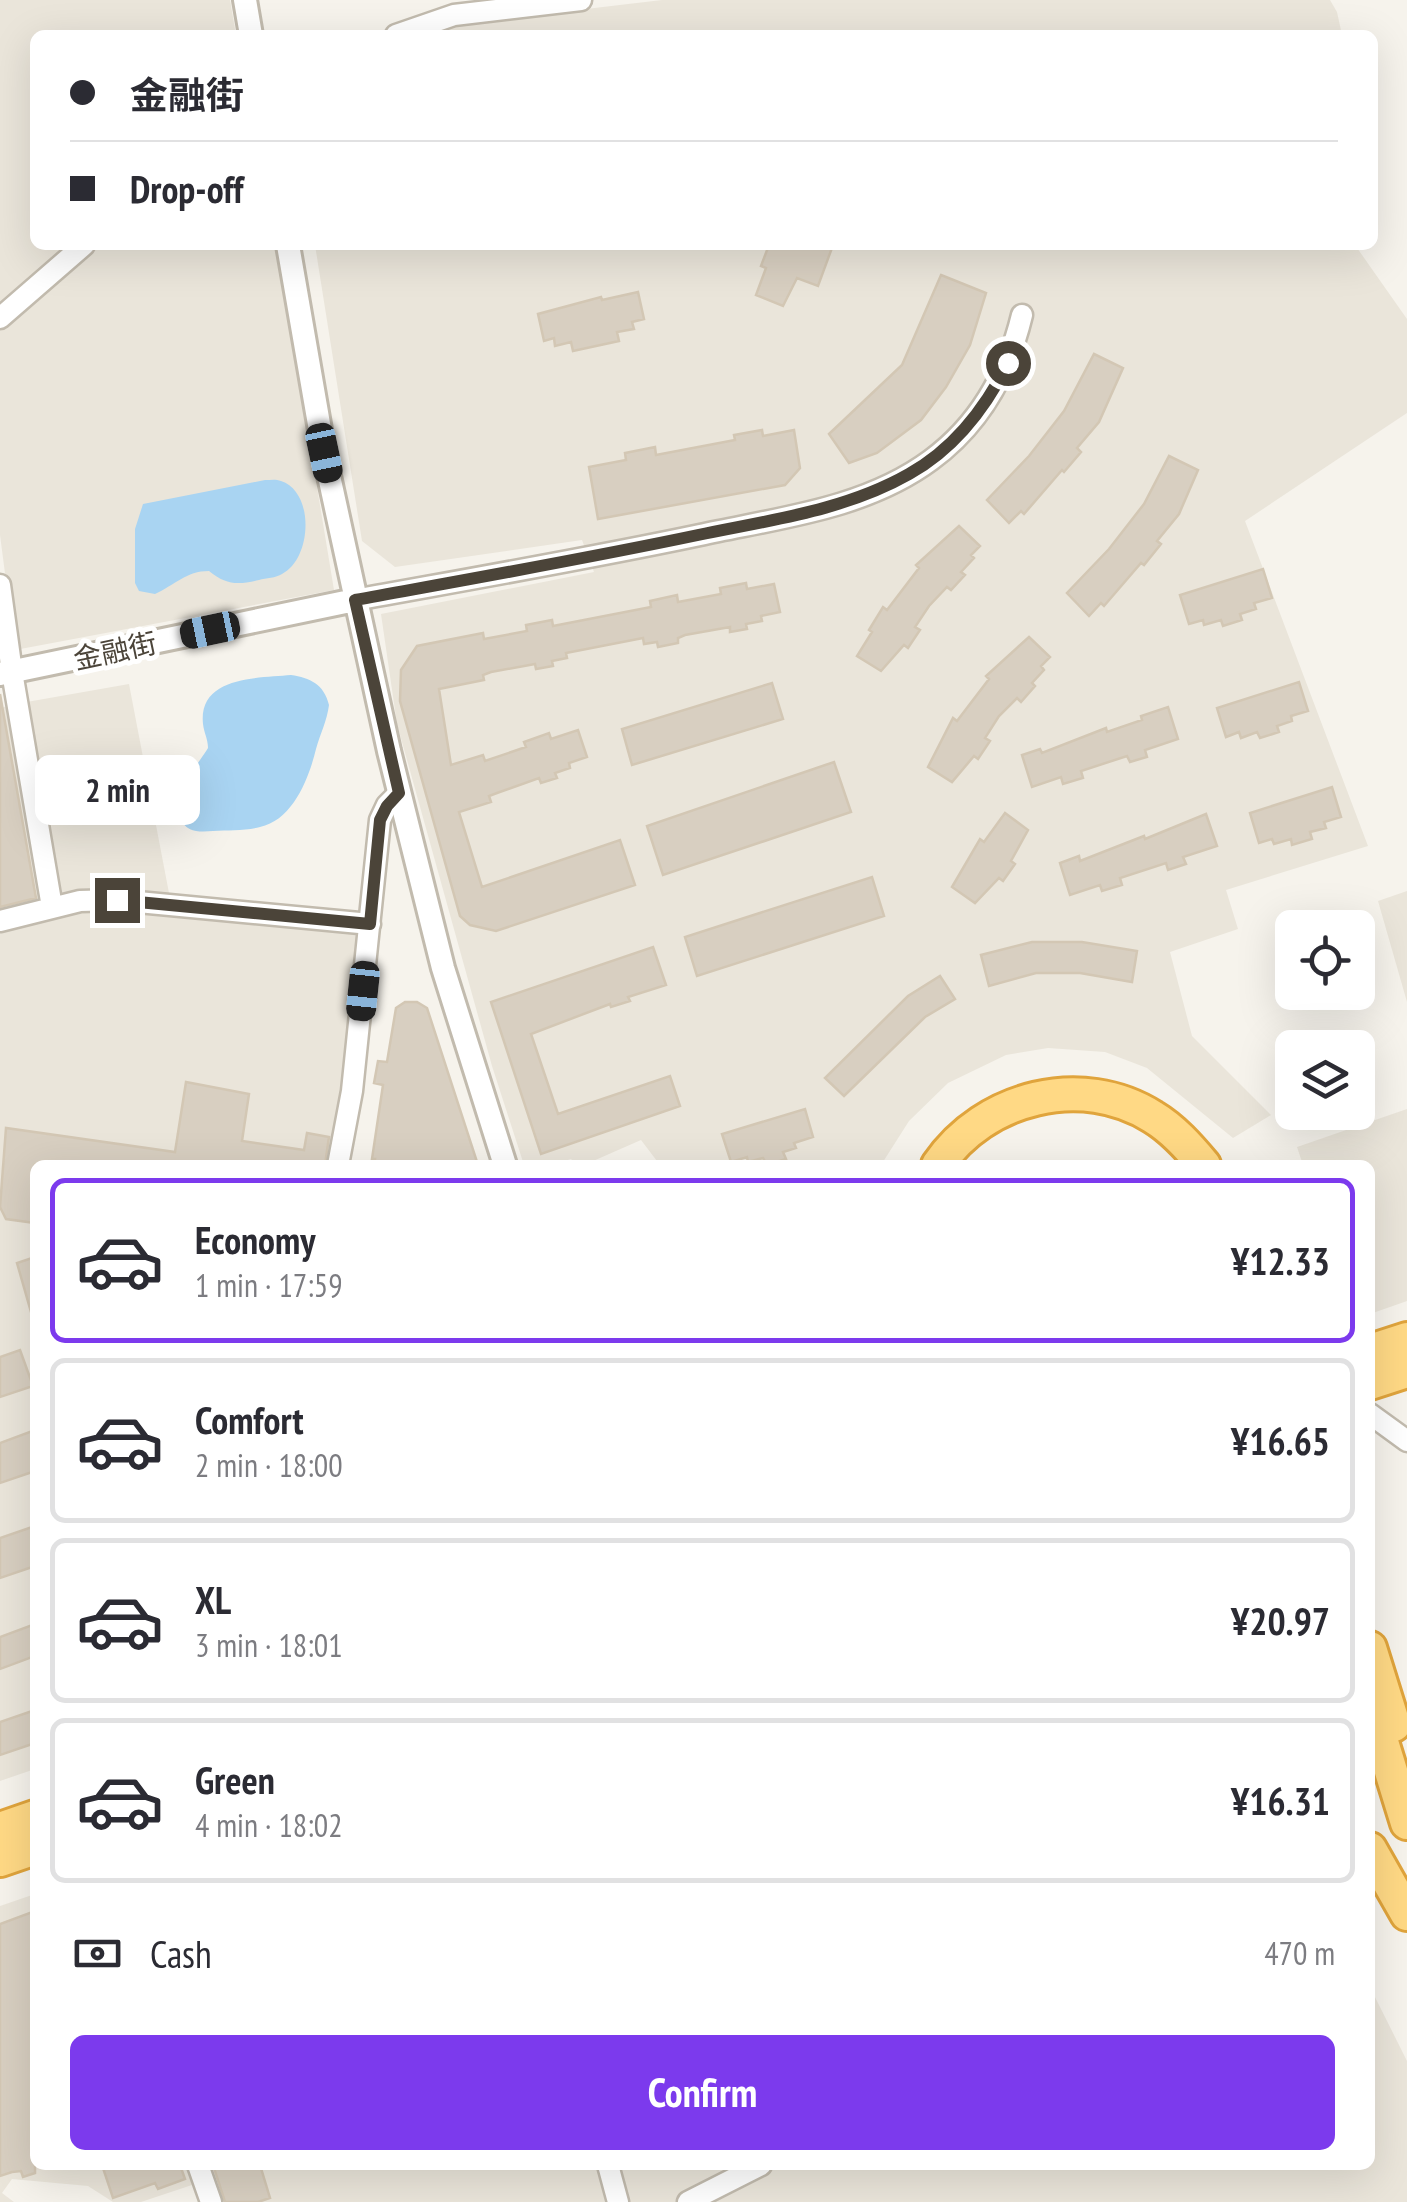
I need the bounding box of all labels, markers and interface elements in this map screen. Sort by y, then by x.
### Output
text: 金融街 [130,70,244,119]
text: Drop-off [130,164,244,213]
route start [986,341,1031,386]
car [303,421,345,485]
car [178,609,242,651]
street label: 金融街 [70,624,160,677]
callout: 2 min [34,755,200,825]
text: 2 min [85,769,150,811]
route end [95,878,140,923]
map controls [1275,910,1375,1130]
button: locate [1275,910,1375,1010]
car [345,960,381,1022]
button: layers [1275,1030,1375,1130]
text: Economy [195,1215,315,1264]
icon: car [75,1216,165,1306]
text: ¥12.33 [1231,1236,1330,1285]
text: 1 min · 17:59 [195,1264,343,1306]
text: Comfort [195,1395,304,1444]
icon: car [75,1396,165,1486]
text: ¥16.65 [1231,1416,1330,1465]
text: 2 min · 18:00 [195,1444,343,1486]
text: XL [195,1575,231,1624]
icon: car [75,1576,165,1666]
text: ¥20.97 [1231,1596,1330,1645]
text: 3 min · 18:01 [195,1624,343,1666]
text: Green [195,1755,275,1804]
icon: car [75,1756,165,1846]
text: ¥16.31 [1231,1776,1330,1825]
text: 4 min · 18:02 [195,1804,343,1846]
icon: cash [70,1926,125,1981]
text: Cash [150,1929,212,1978]
text: 470 m [1264,1932,1335,1974]
button: Confirm [70,2035,1335,2150]

